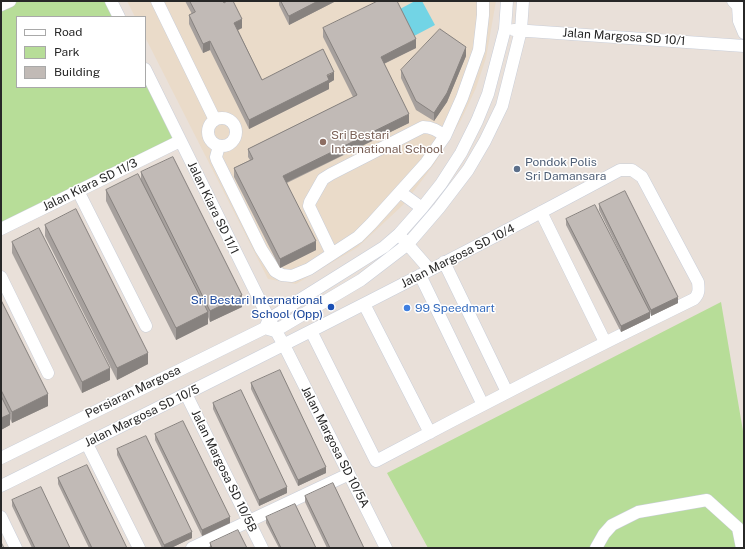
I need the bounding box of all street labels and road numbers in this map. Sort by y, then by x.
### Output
street label: Jalan Margosa SD 10/1 [562,26,686,48]
street label: Jalan Kiara SD 11/3 [40,156,140,214]
street label: Jalan Kiara SD 11/1 [184,159,242,257]
street label: Jalan Margosa SD 10/4 [399,221,517,291]
street label: Persiaran Margosa [83,363,183,421]
street label: Jalan Margosa SD 10/5 [82,382,202,450]
street label: Jalan Margosa SD 10/5A [298,384,372,510]
street label: Jalan Margosa SD 10/5B [188,408,260,534]

